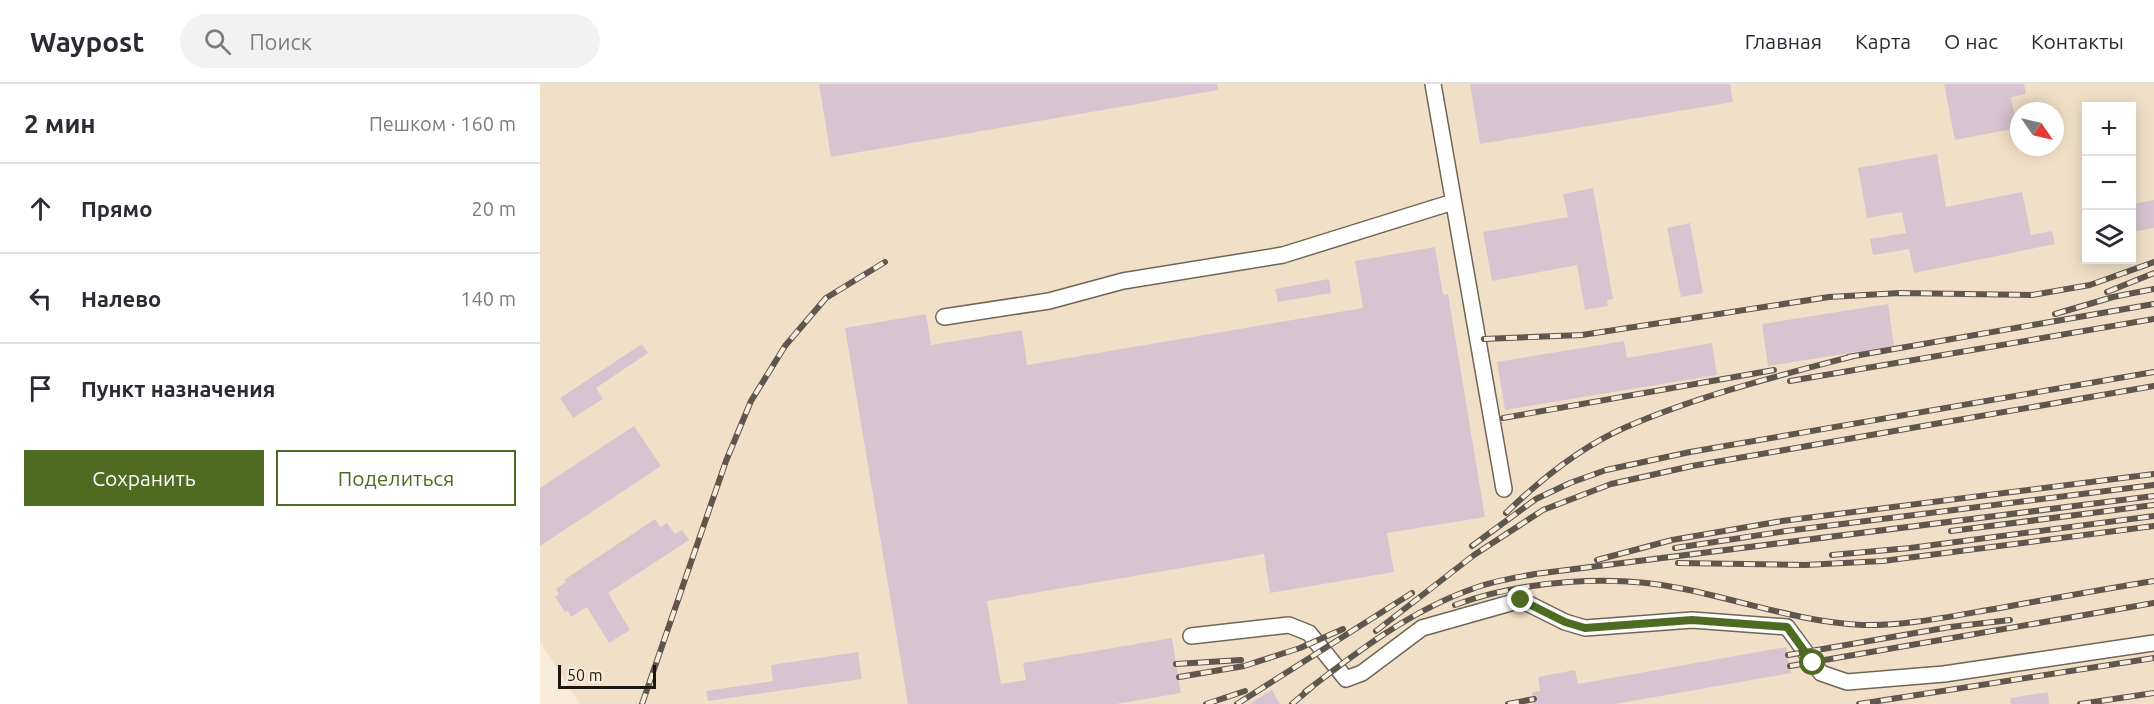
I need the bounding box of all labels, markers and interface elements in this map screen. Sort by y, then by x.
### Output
search box [180,14,600,68]
icon: search [201,25,234,58]
text: Waypost [30,26,144,57]
text: Поиск [249,29,312,54]
text: Главная [1745,29,1822,53]
text: Карта [1855,29,1911,53]
text: О нас [1944,29,1998,53]
text: Контакты [2031,29,2124,53]
north arrow [2010,102,2064,156]
map controls [2082,102,2136,264]
button: + [2082,102,2136,156]
text: 2 мин [24,109,96,138]
text: Пешком · 160 m [369,112,516,135]
button: − [2082,156,2136,210]
icon: ahead [24,192,57,225]
text: Прямо [81,196,152,221]
text: 20 m [472,197,516,220]
button: layers [2082,210,2136,264]
icon: left [24,282,57,315]
text: Налево [81,286,161,311]
text: 140 m [460,287,516,310]
icon: arrive [24,372,57,405]
text: Пункт назначения [81,376,275,401]
button: Сохранить [24,450,264,506]
button: Поделиться [276,450,516,506]
route end [1507,586,1533,612]
route start [1799,649,1825,675]
scale bar [558,662,656,690]
text: 50 m [567,666,603,684]

